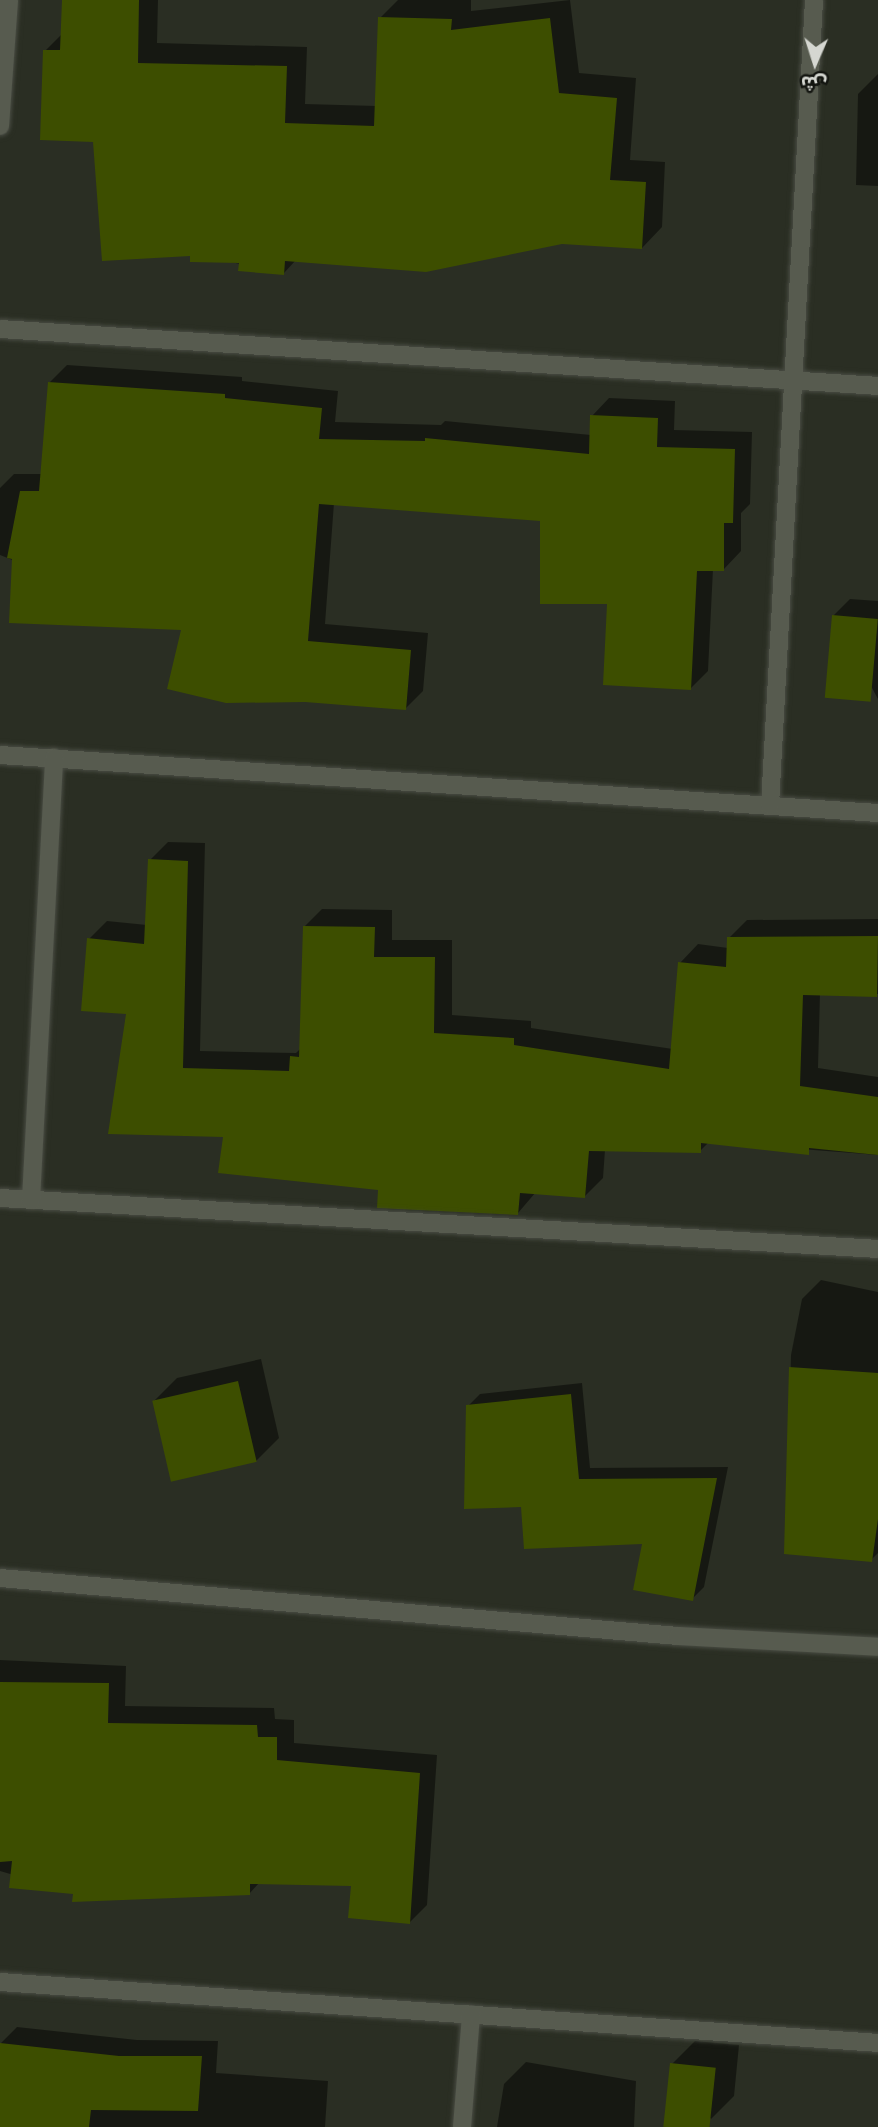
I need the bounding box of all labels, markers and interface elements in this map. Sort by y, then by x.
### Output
north arrow [780,28,850,98]
text: ش [800,72,827,96]

